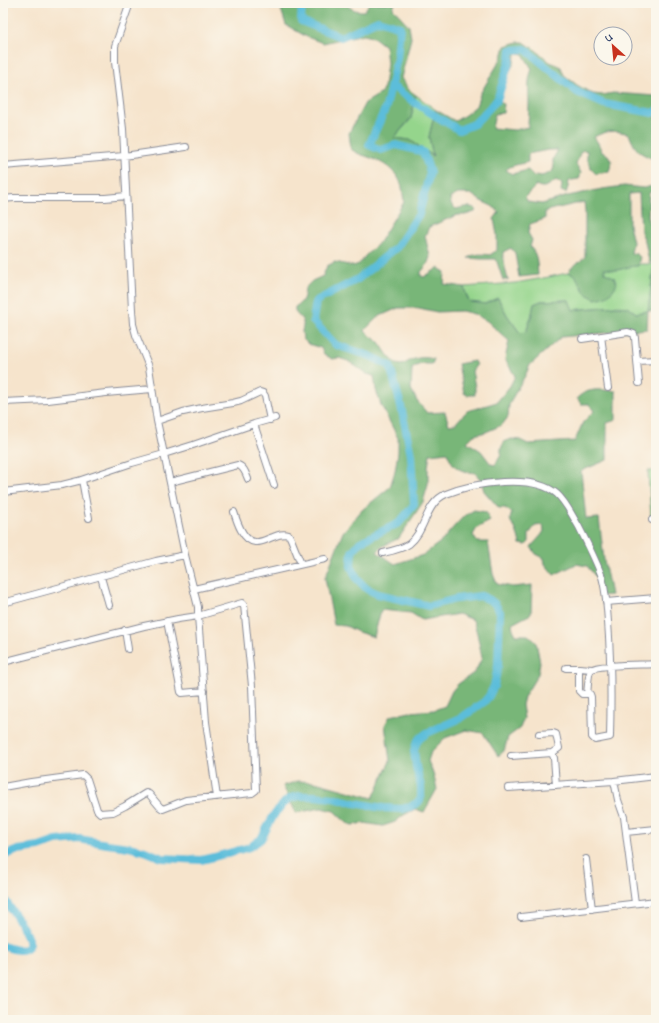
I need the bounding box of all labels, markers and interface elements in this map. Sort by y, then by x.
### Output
north arrow [593,26,633,66]
text: U [602,29,616,47]

